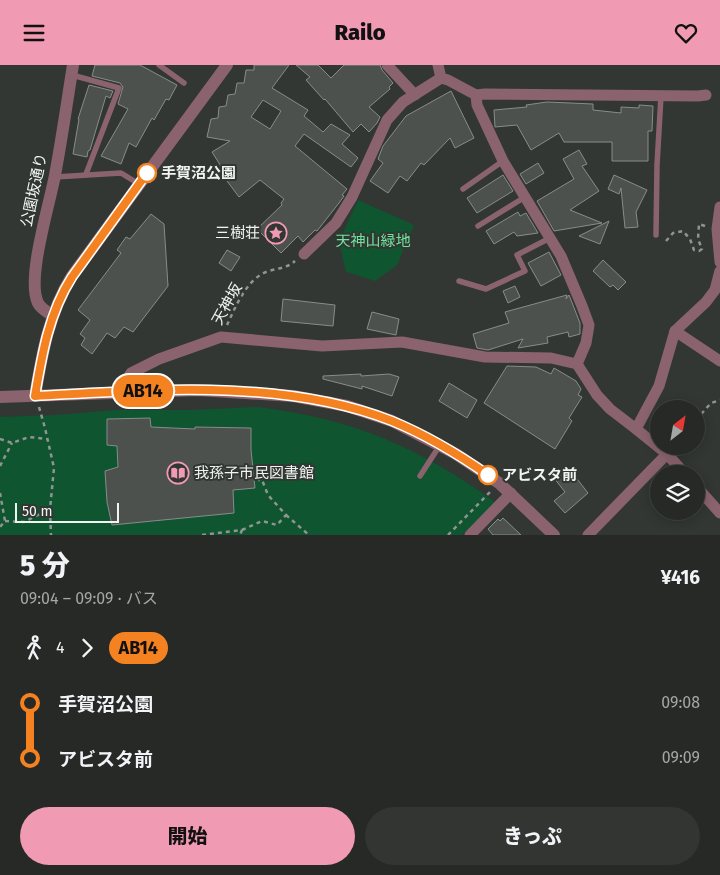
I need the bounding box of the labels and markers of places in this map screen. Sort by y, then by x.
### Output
marker: 手賀沼公園 [137,163,157,183]
place label: 手賀沼公園 [161,164,236,182]
place icon: 三樹荘 [264,221,288,245]
place label: 三樹荘 [215,224,260,242]
library icon: 我孫子市民図書館 [166,461,190,485]
place label: 我孫子市民図書館 [194,464,314,482]
marker: アビスタ前 [478,465,498,485]
place label: アビスタ前 [502,466,577,484]

